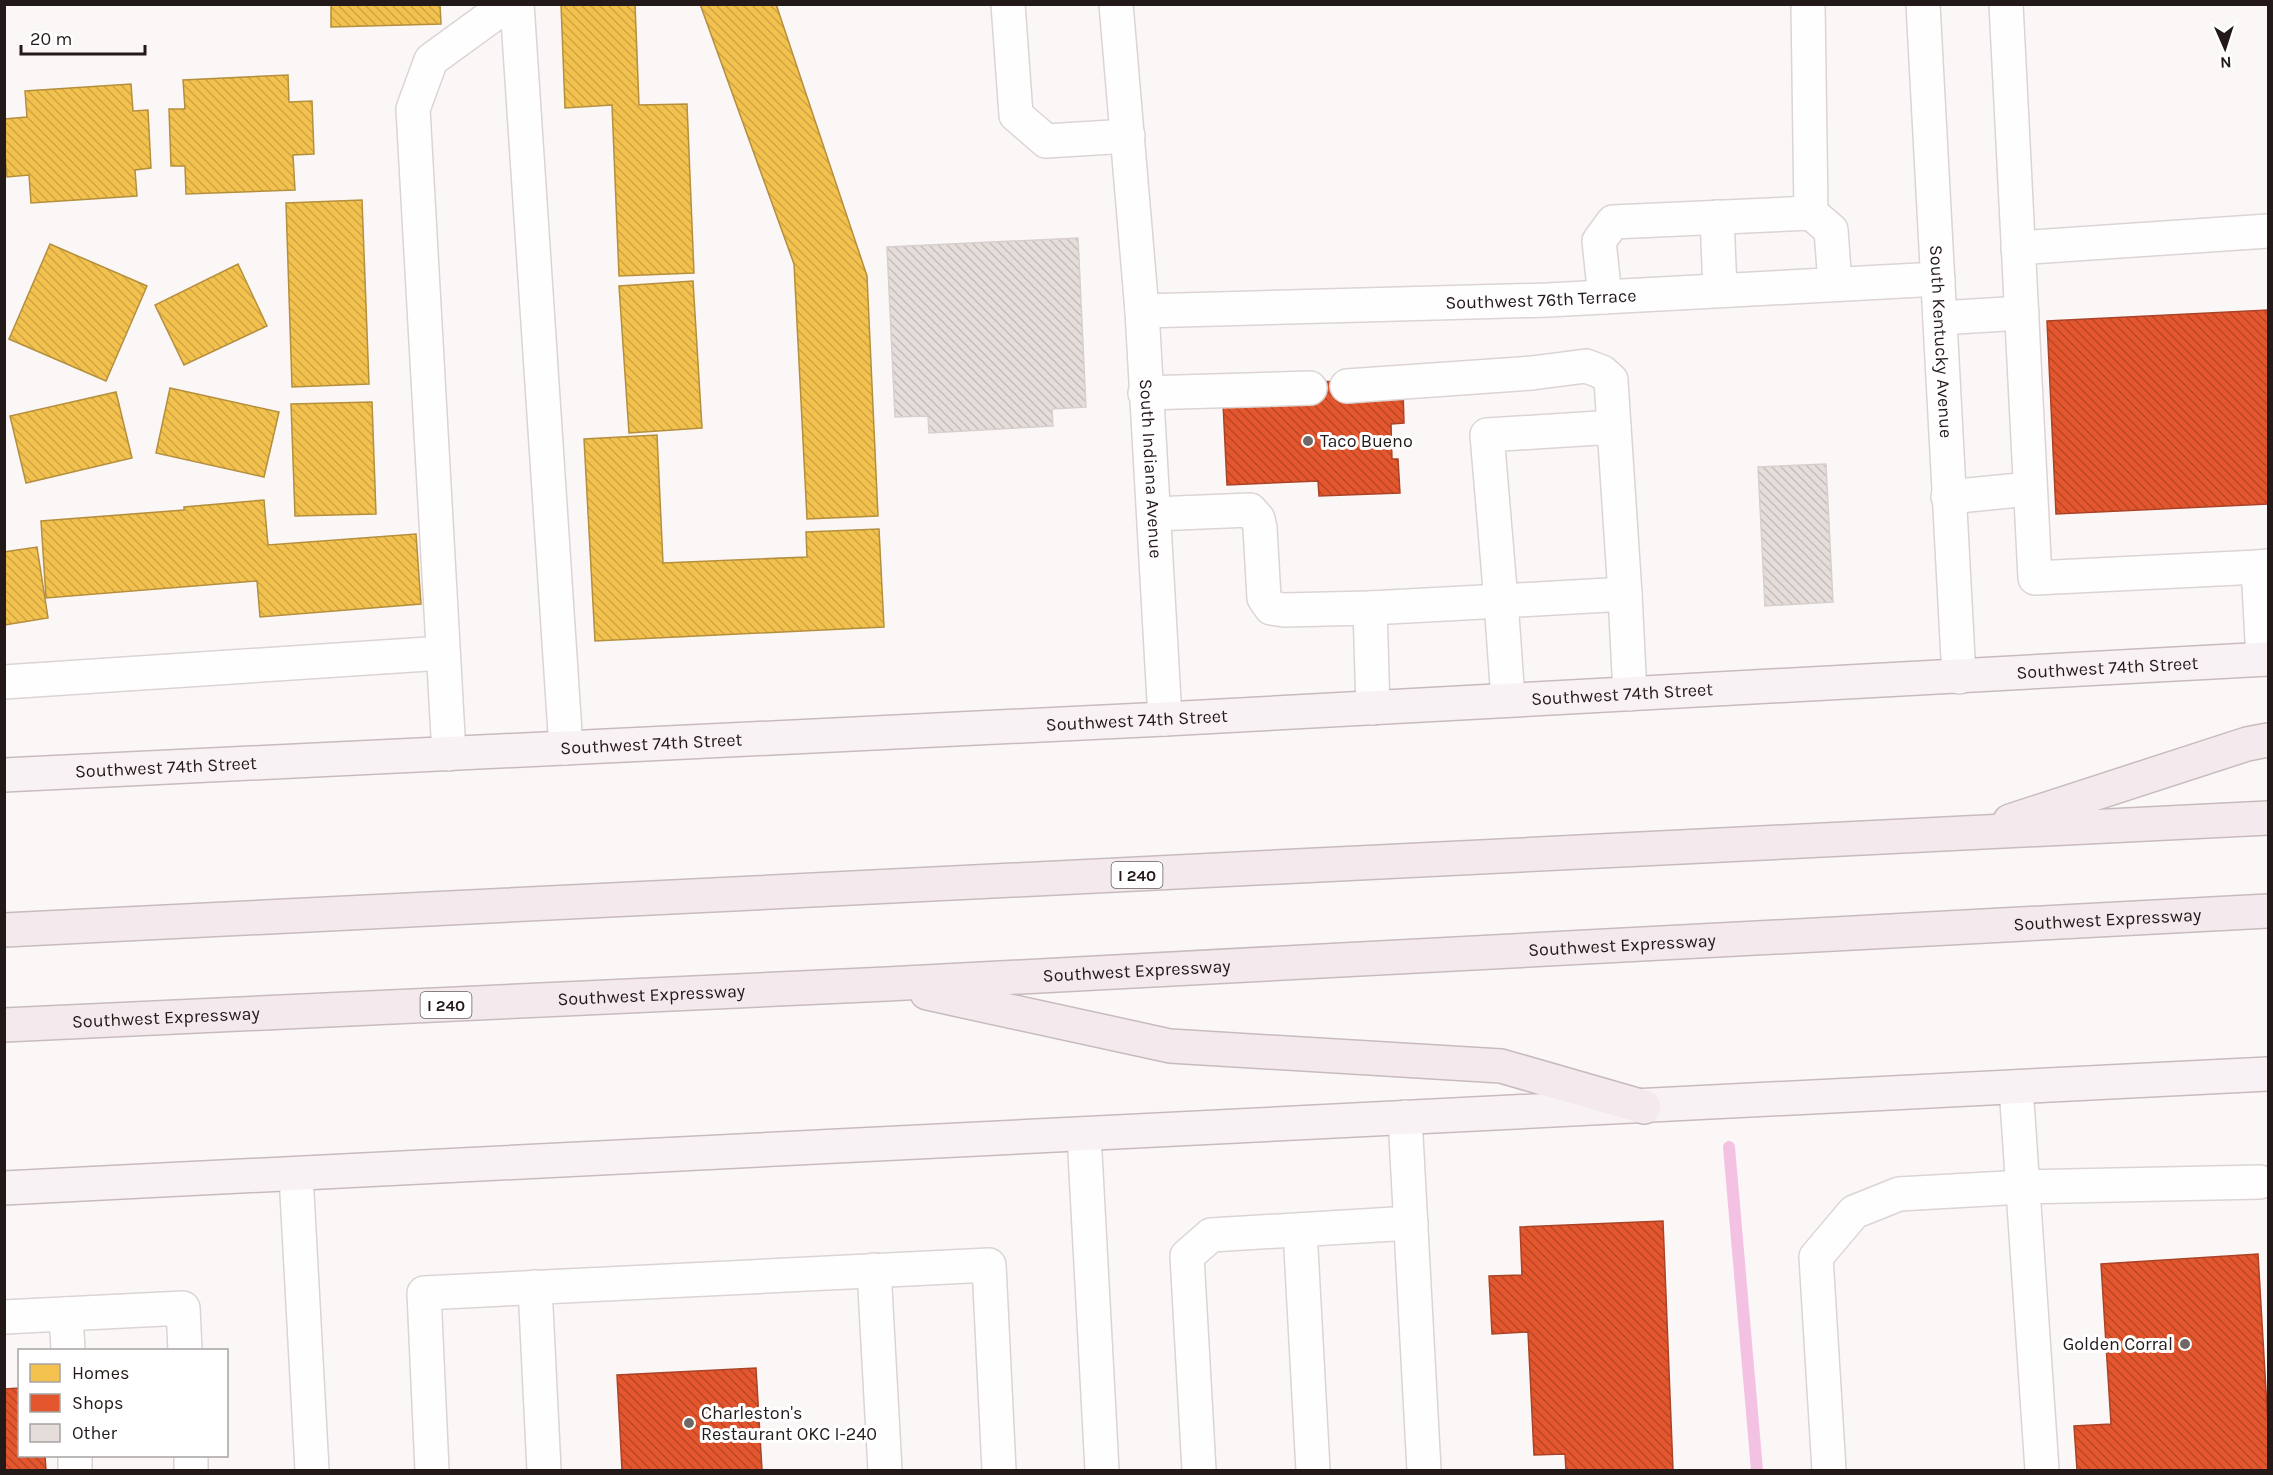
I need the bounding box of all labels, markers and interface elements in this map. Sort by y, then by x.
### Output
scale bar [21,18,146,56]
north arrow [2195,18,2255,78]
text: 20 m [30,28,72,50]
text: N [2220,53,2232,72]
street label: South Kentucky Avenue [1925,244,1957,439]
street label: Southwest 76th Terrace [1445,284,1637,314]
street label: South Indiana Avenue [1135,378,1167,559]
place label: Taco Bueno [1320,430,1413,452]
marker: Taco Bueno [1301,434,1315,448]
street label: Southwest 74th Street [2016,652,2199,684]
street label: Southwest 74th Street [1530,678,1714,710]
street label: Southwest 74th Street [1045,705,1228,736]
street label: Southwest 74th Street [560,728,743,759]
street label: Southwest 74th Street [74,752,257,783]
road number: I 240 [1112,862,1162,888]
street label: Southwest Expressway [2013,904,2202,935]
street label: Southwest Expressway [1528,929,1717,961]
street label: Southwest Expressway [1042,955,1232,987]
street label: Southwest Expressway [557,980,746,1010]
road number: I 240 [420,992,472,1018]
street label: Southwest Expressway [71,1002,261,1033]
place label: Golden Corral [2063,1333,2173,1355]
marker: Golden Corral [2178,1337,2192,1351]
legend [18,1349,228,1457]
text: Homes [72,1362,129,1384]
text: Shops [72,1392,124,1414]
place label: Charleston's Restaurant OKC I-240 [701,1402,877,1445]
marker: Charleston's Restaurant OKC I-240 [682,1416,696,1430]
text: Other [72,1422,117,1444]

